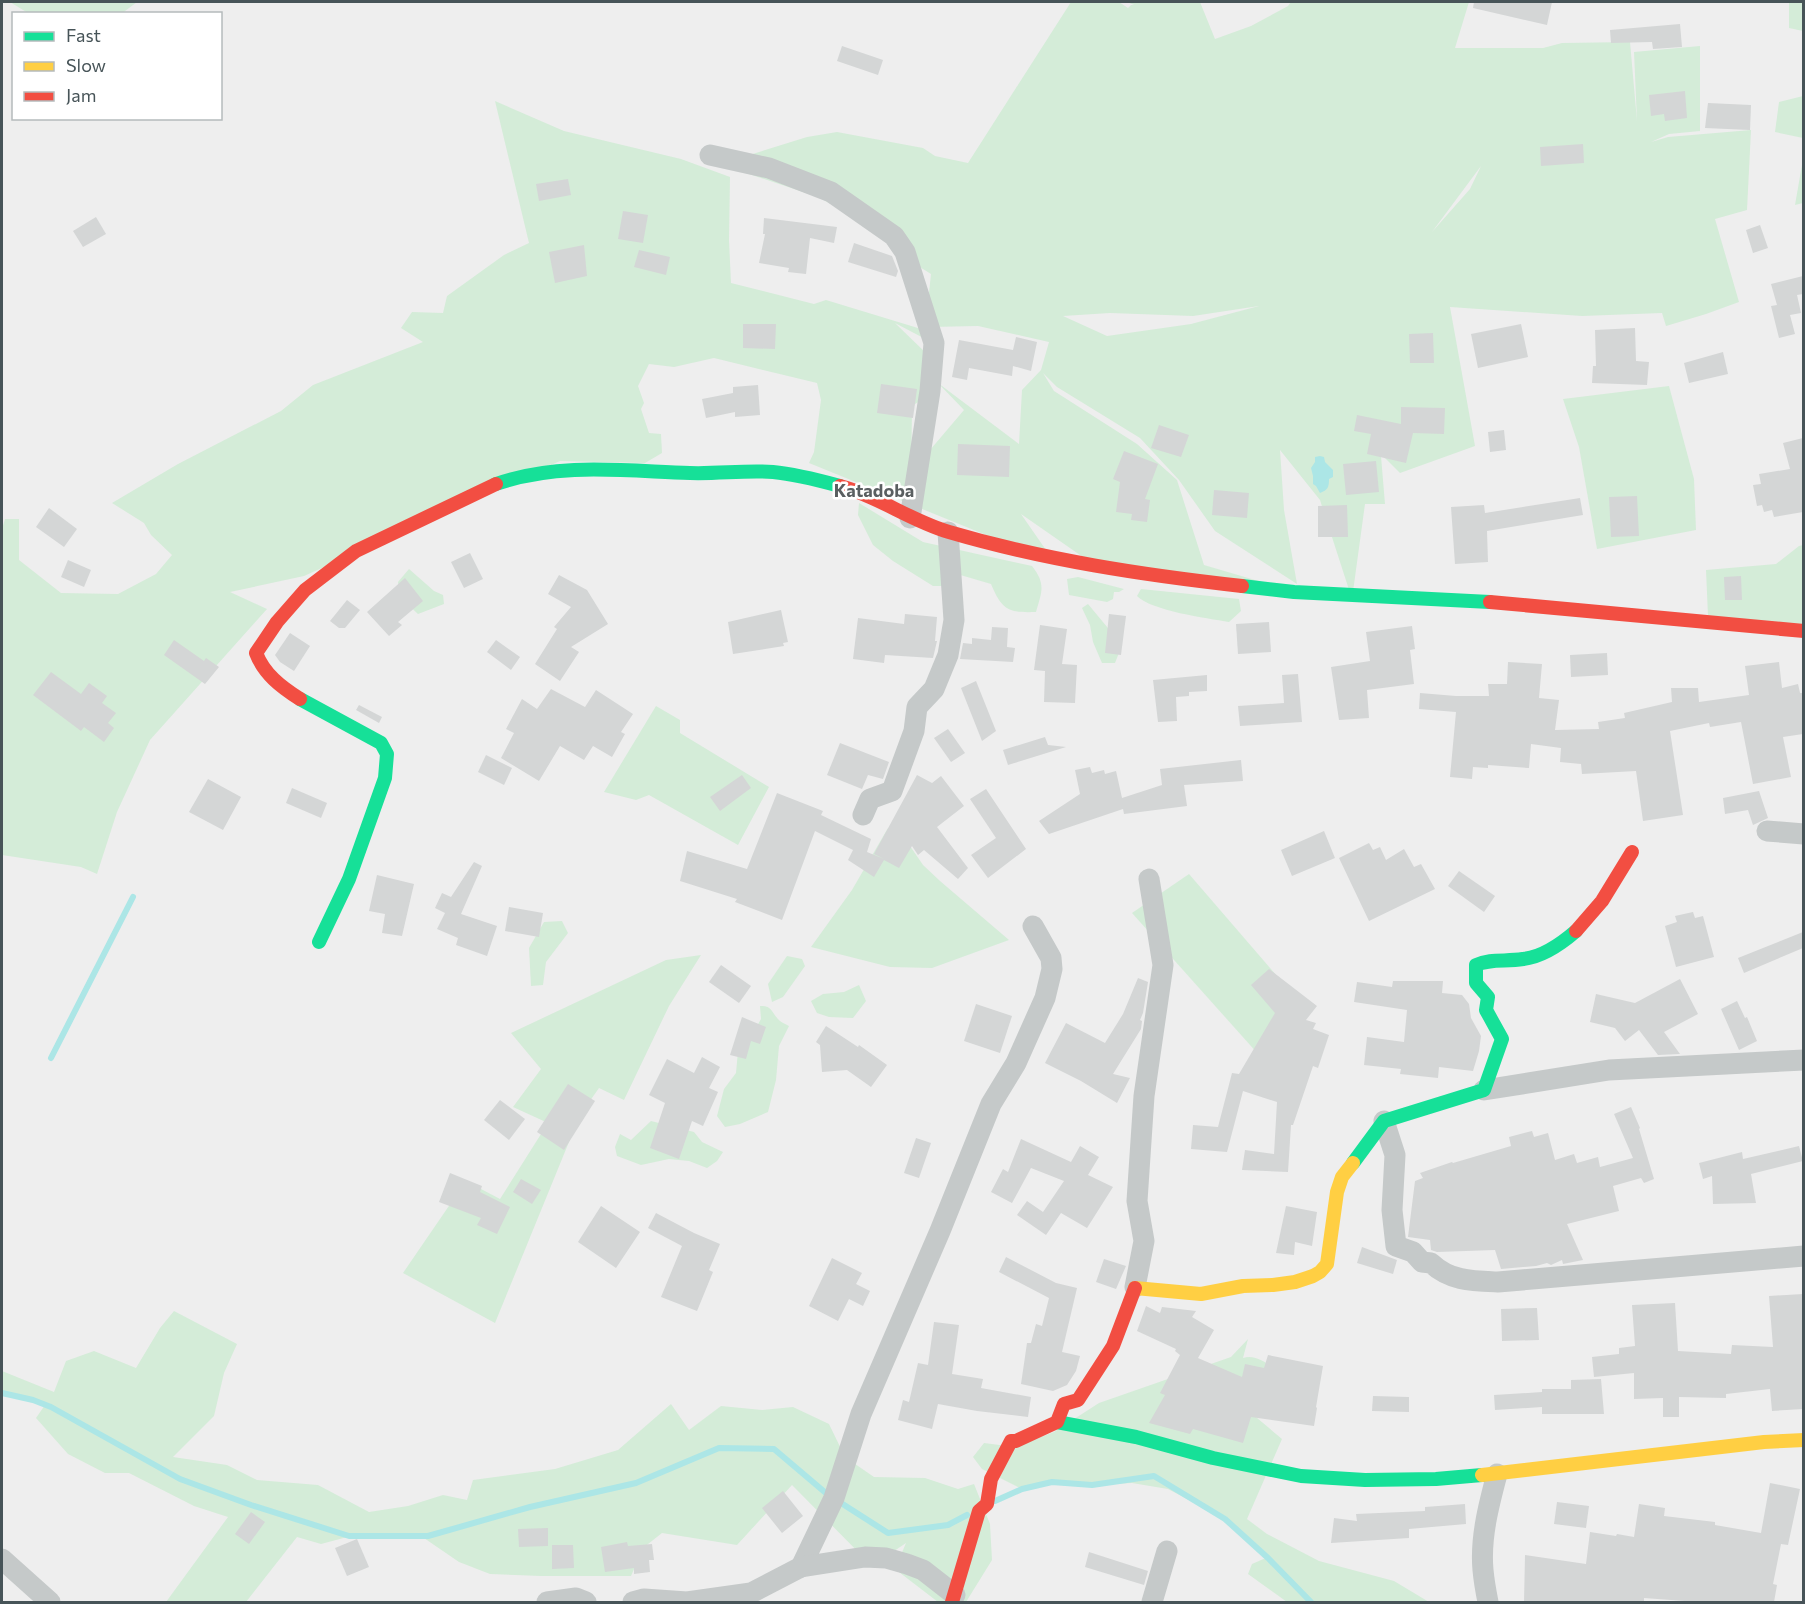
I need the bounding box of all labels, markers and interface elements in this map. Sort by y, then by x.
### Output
legend [12,12,222,120]
text: Fast [66,24,101,46]
text: Slow [66,54,106,76]
text: Jam [66,84,96,106]
district label: Katadoba [834,479,914,501]

